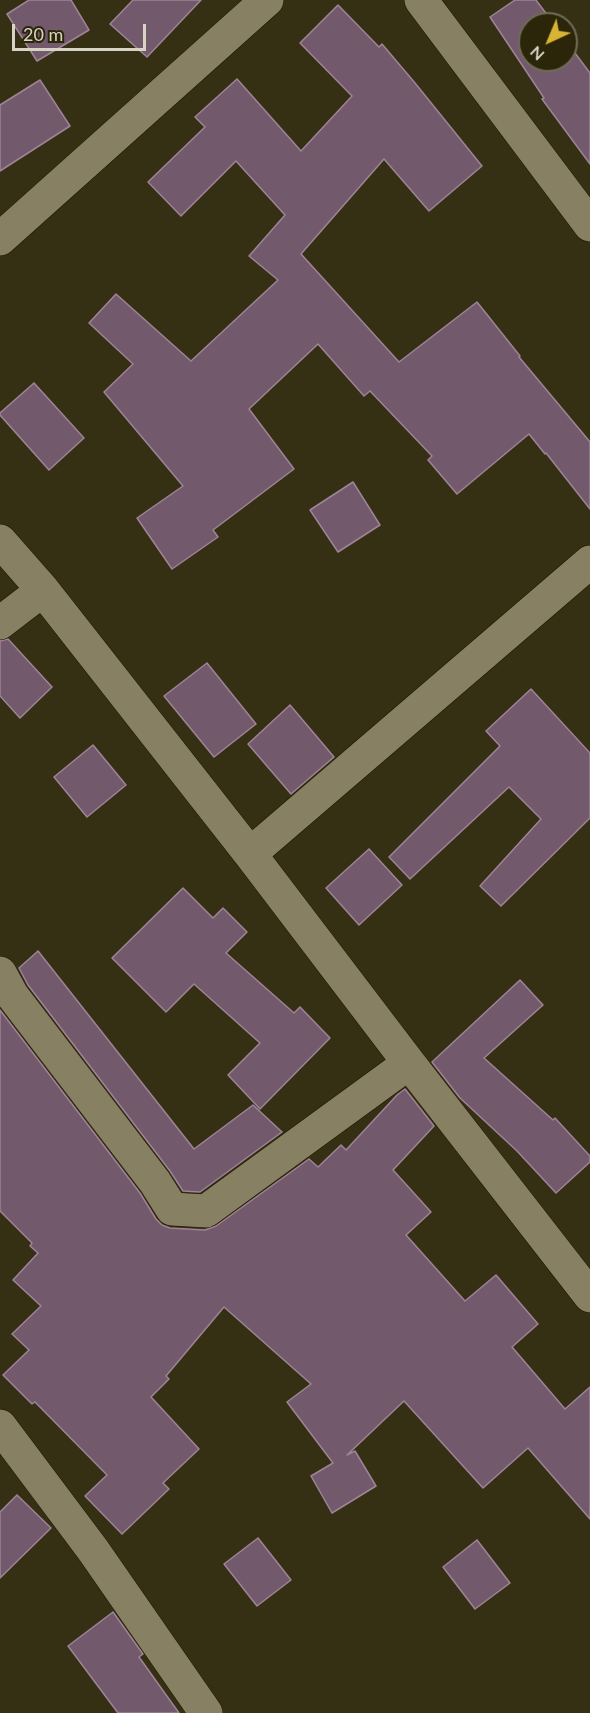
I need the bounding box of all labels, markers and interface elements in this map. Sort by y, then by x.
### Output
scale bar [15,12,148,50]
north arrow [518,12,578,72]
text: 20 m [23,23,63,45]
text: N [526,43,548,65]

